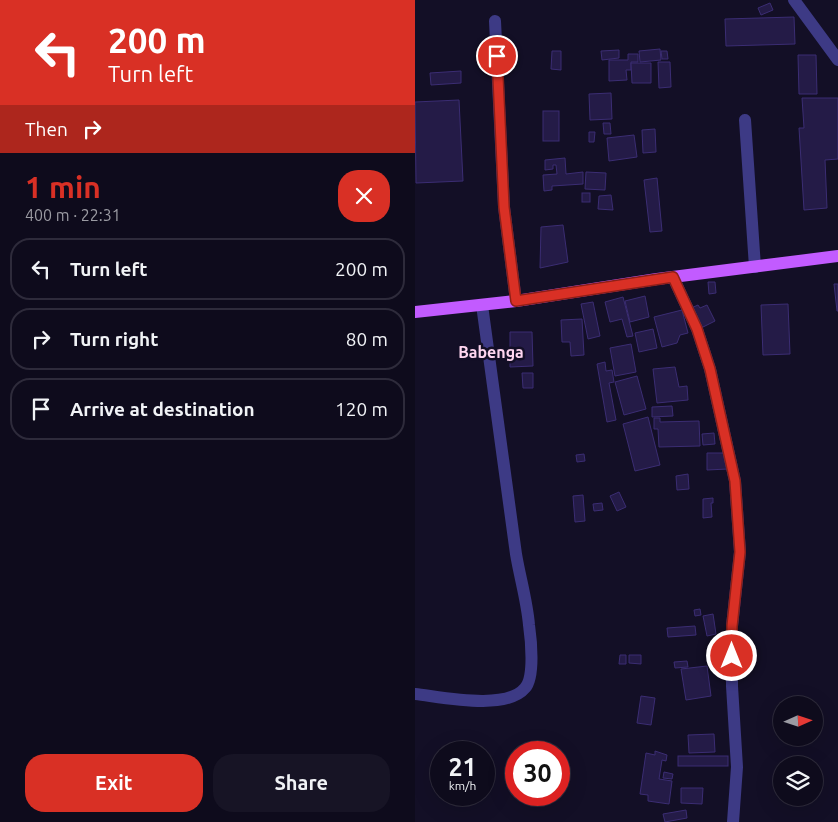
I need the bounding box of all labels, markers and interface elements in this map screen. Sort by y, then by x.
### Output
icon: left [25,20,90,85]
text: 200 m [108,20,206,60]
pin [476,35,518,77]
icon: arrive [483,42,511,70]
text: Turn left [108,61,193,86]
icon: right [78,115,106,143]
text: Then [25,118,68,140]
text: 1 min [25,170,101,204]
button: close [338,170,390,222]
text: 400 m · 22:31 [25,206,121,224]
icon: left [27,255,55,283]
text: Turn left [70,258,148,280]
text: 200 m [335,258,388,280]
icon: right [27,325,55,353]
text: Turn right [70,328,158,350]
text: 80 m [346,328,388,350]
district label: Babenga [458,343,524,361]
icon: arrive [27,395,55,423]
text: Arrive at destination [70,398,255,420]
text: 120 m [335,398,388,420]
position arrow [705,629,757,681]
north arrow [773,696,823,746]
map controls [773,696,823,806]
speed limit sign: 30 [505,741,570,806]
text: 21 [448,753,477,781]
button: Exit [25,754,203,812]
button: Share [213,754,390,812]
button: layers [773,756,823,806]
text: km/h [449,779,476,792]

